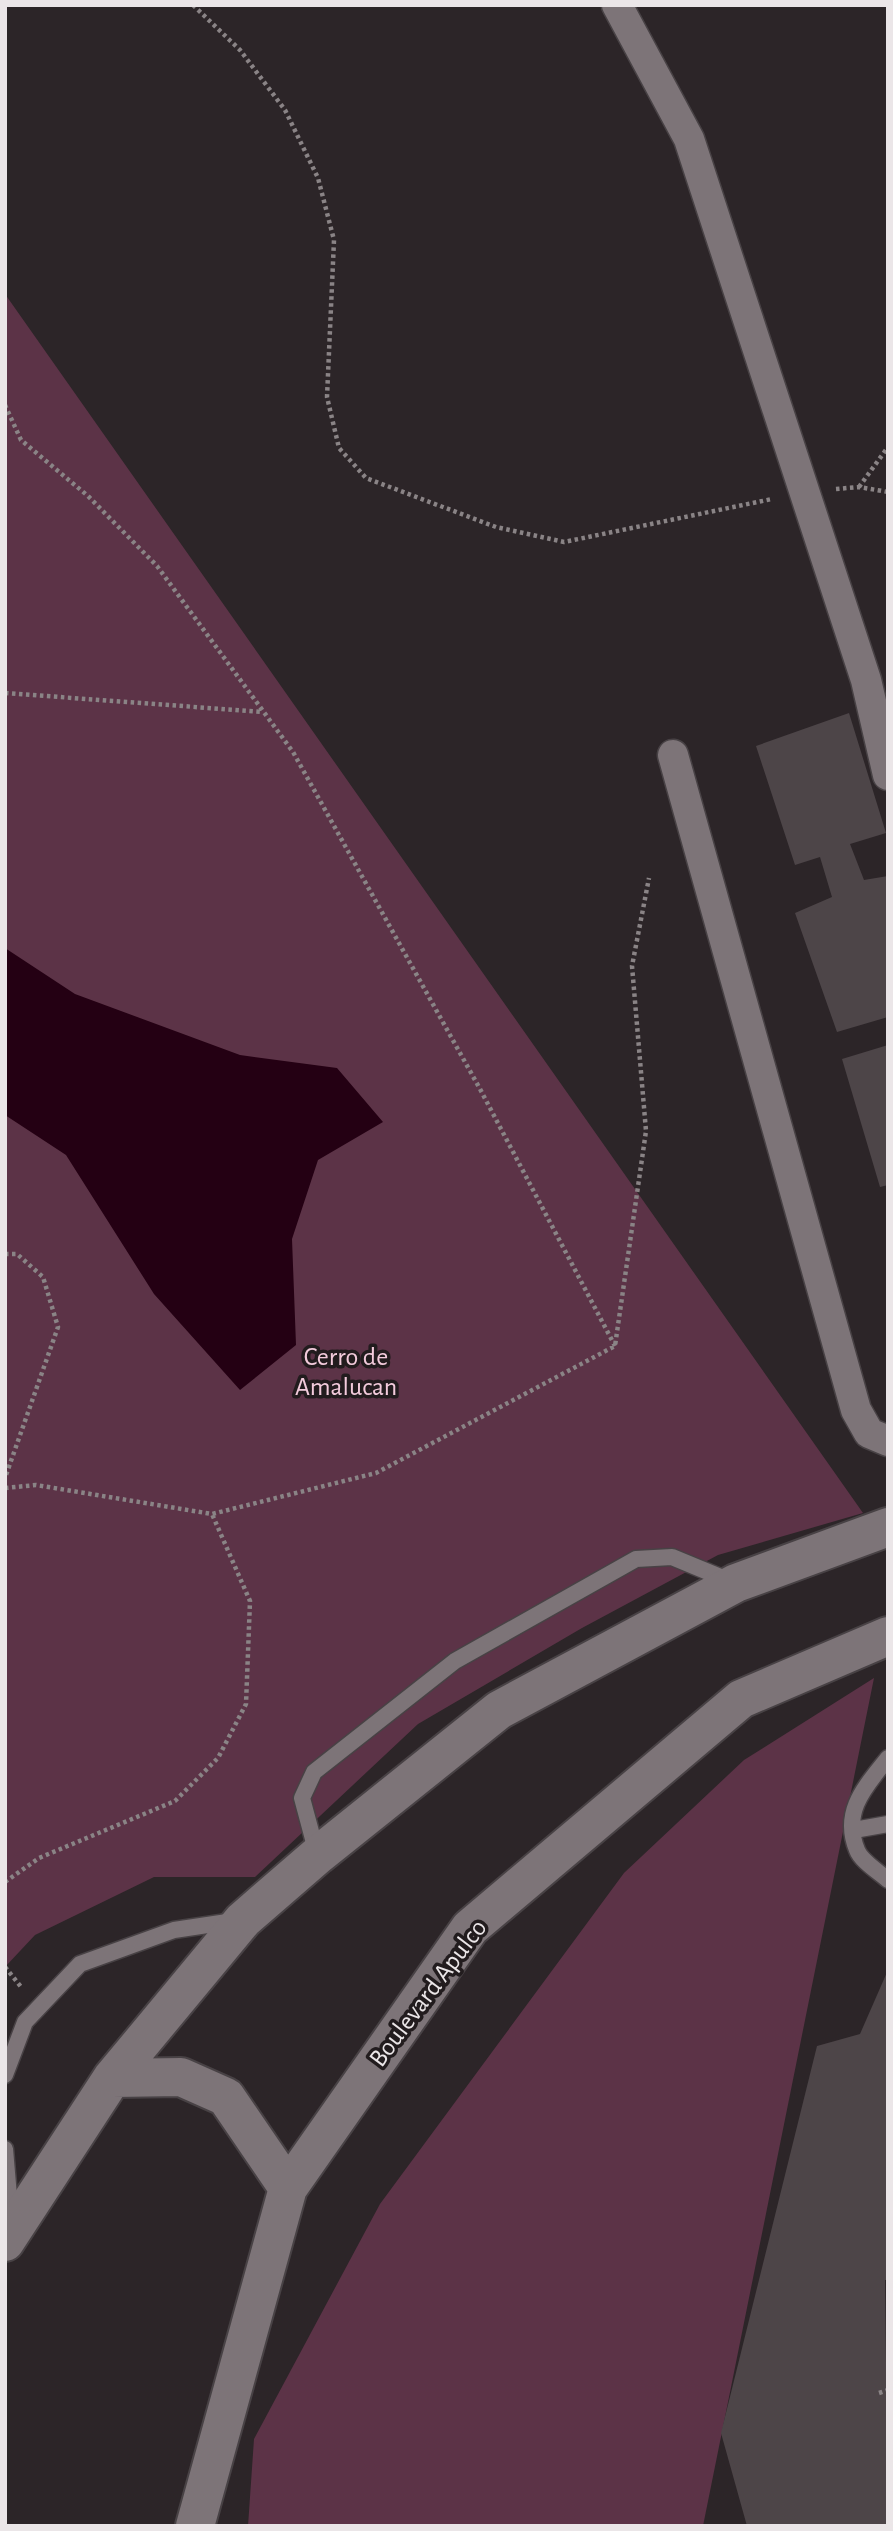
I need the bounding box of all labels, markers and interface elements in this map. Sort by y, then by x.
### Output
park label: Cerro de Amalucan [295,1344,397,1400]
street label: Boulevard Apulco [364,1915,492,2071]

